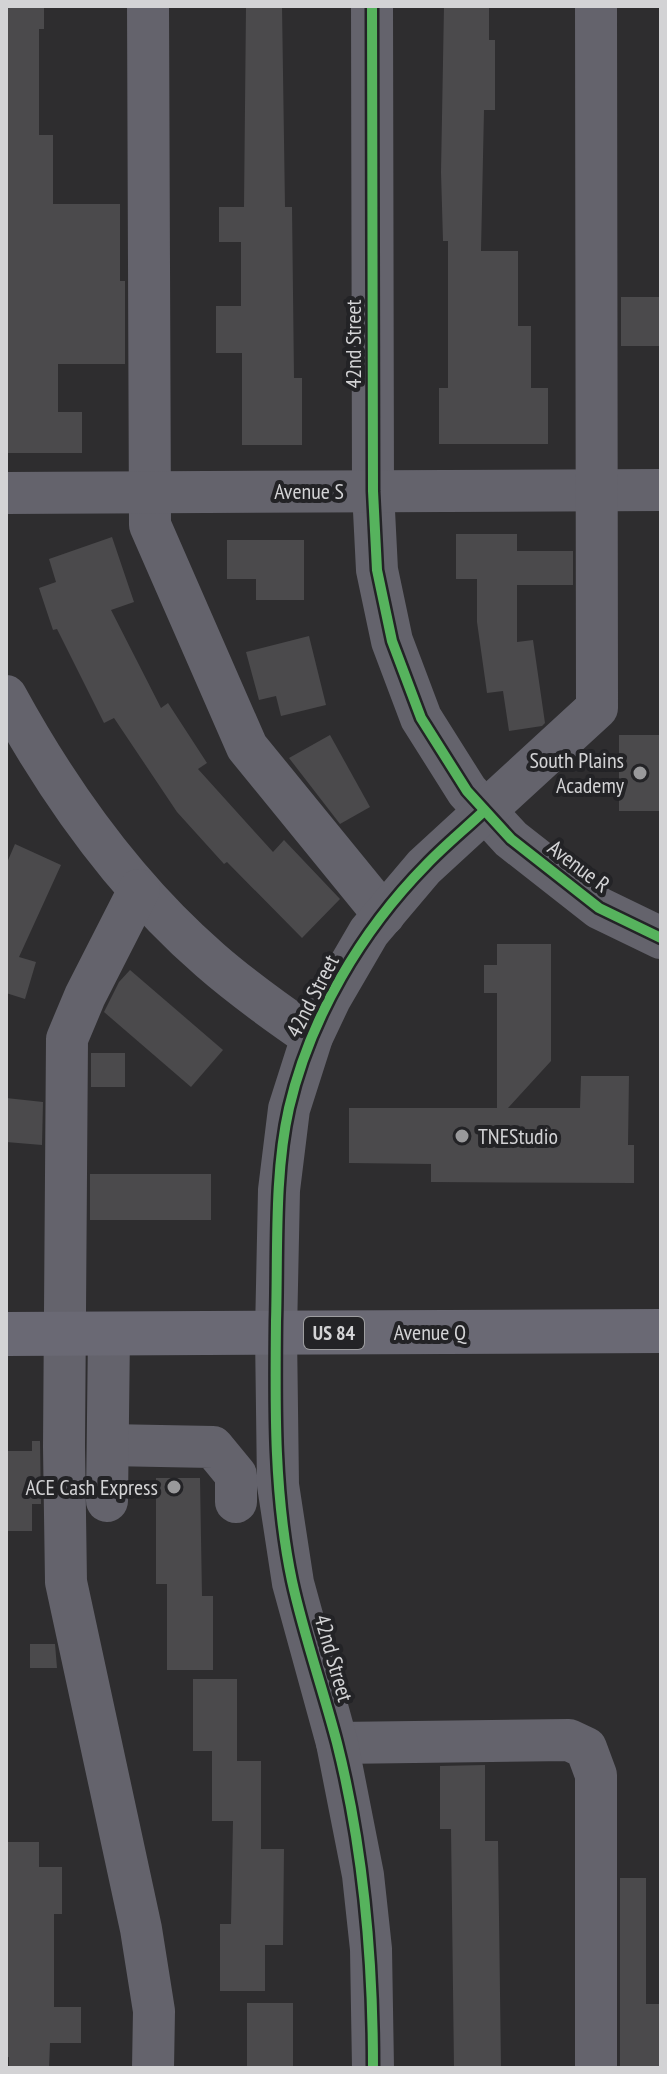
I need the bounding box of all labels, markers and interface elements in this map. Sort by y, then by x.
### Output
street label: 42nd Street [339,299,367,389]
street label: Avenue S [274,477,344,505]
place label: South Plains Academy [529,746,625,799]
marker: South Plains Academy [631,764,649,782]
street label: Avenue R [542,833,616,899]
street label: 42nd Street [279,950,345,1042]
place label: TNEStudio [478,1122,558,1150]
marker: TNEStudio [453,1127,471,1145]
road number: US 84 [304,1317,364,1349]
street label: Avenue Q [394,1318,467,1346]
place label: ACE Cash Express [25,1473,158,1501]
marker: ACE Cash Express [165,1478,183,1496]
street label: 42nd Street [308,1611,360,1705]

